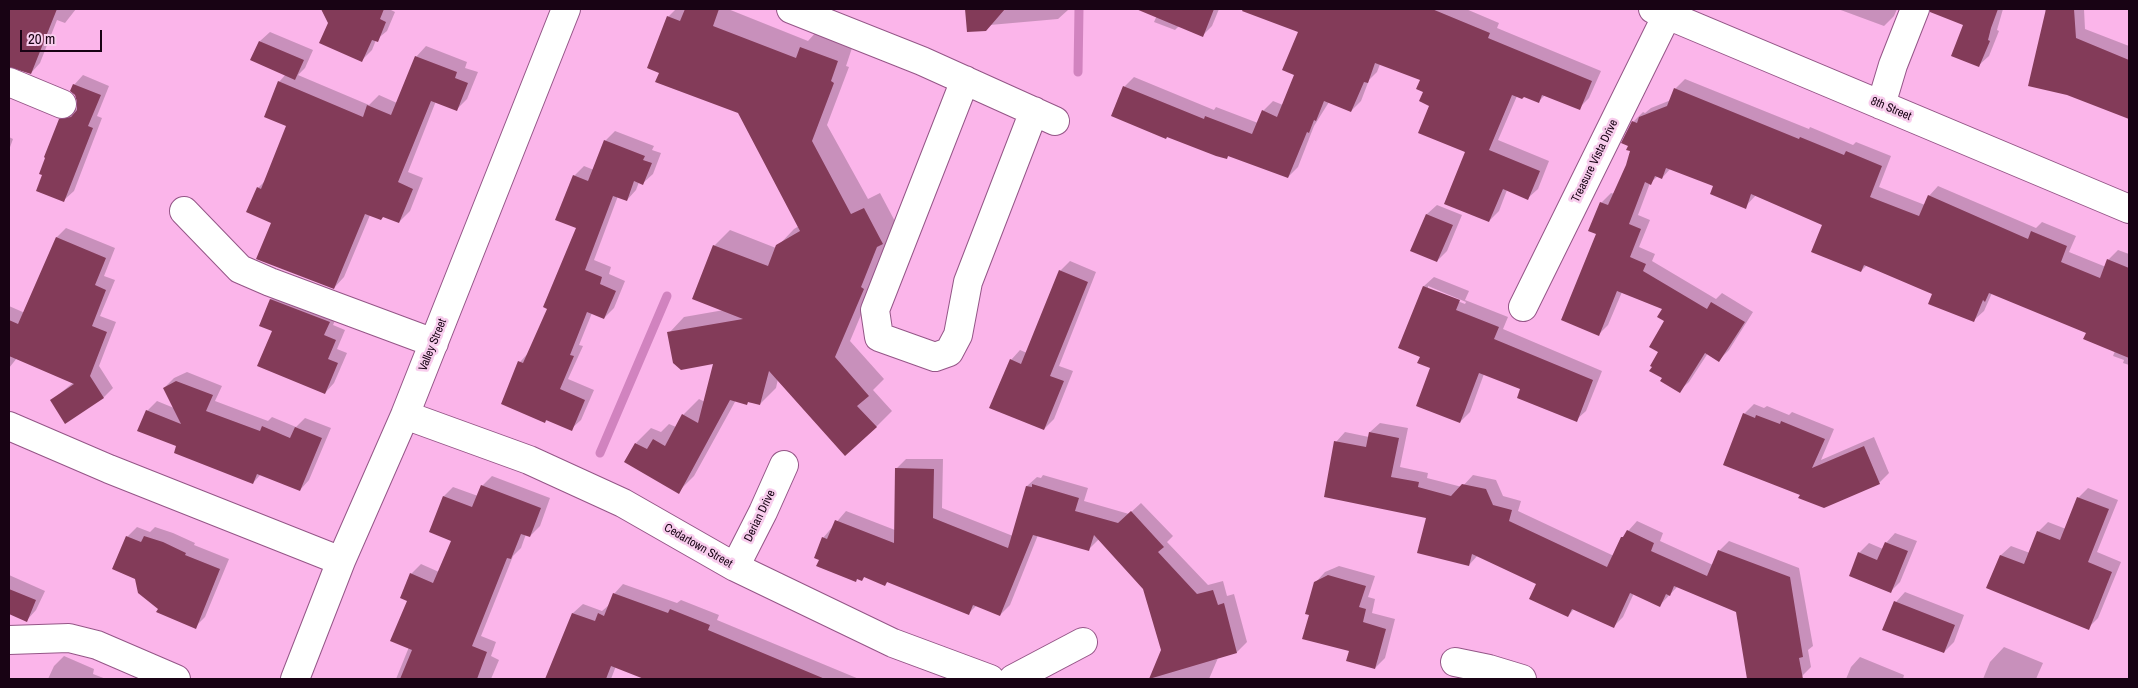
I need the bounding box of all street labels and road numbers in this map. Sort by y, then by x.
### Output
street label: 8th Street [1869,94,1913,124]
street label: Treasure Vista Drive [1569,117,1621,205]
street label: Valley Street [416,317,450,373]
street label: Derian Drive [741,488,779,544]
street label: Cedartown Street [661,521,735,571]

